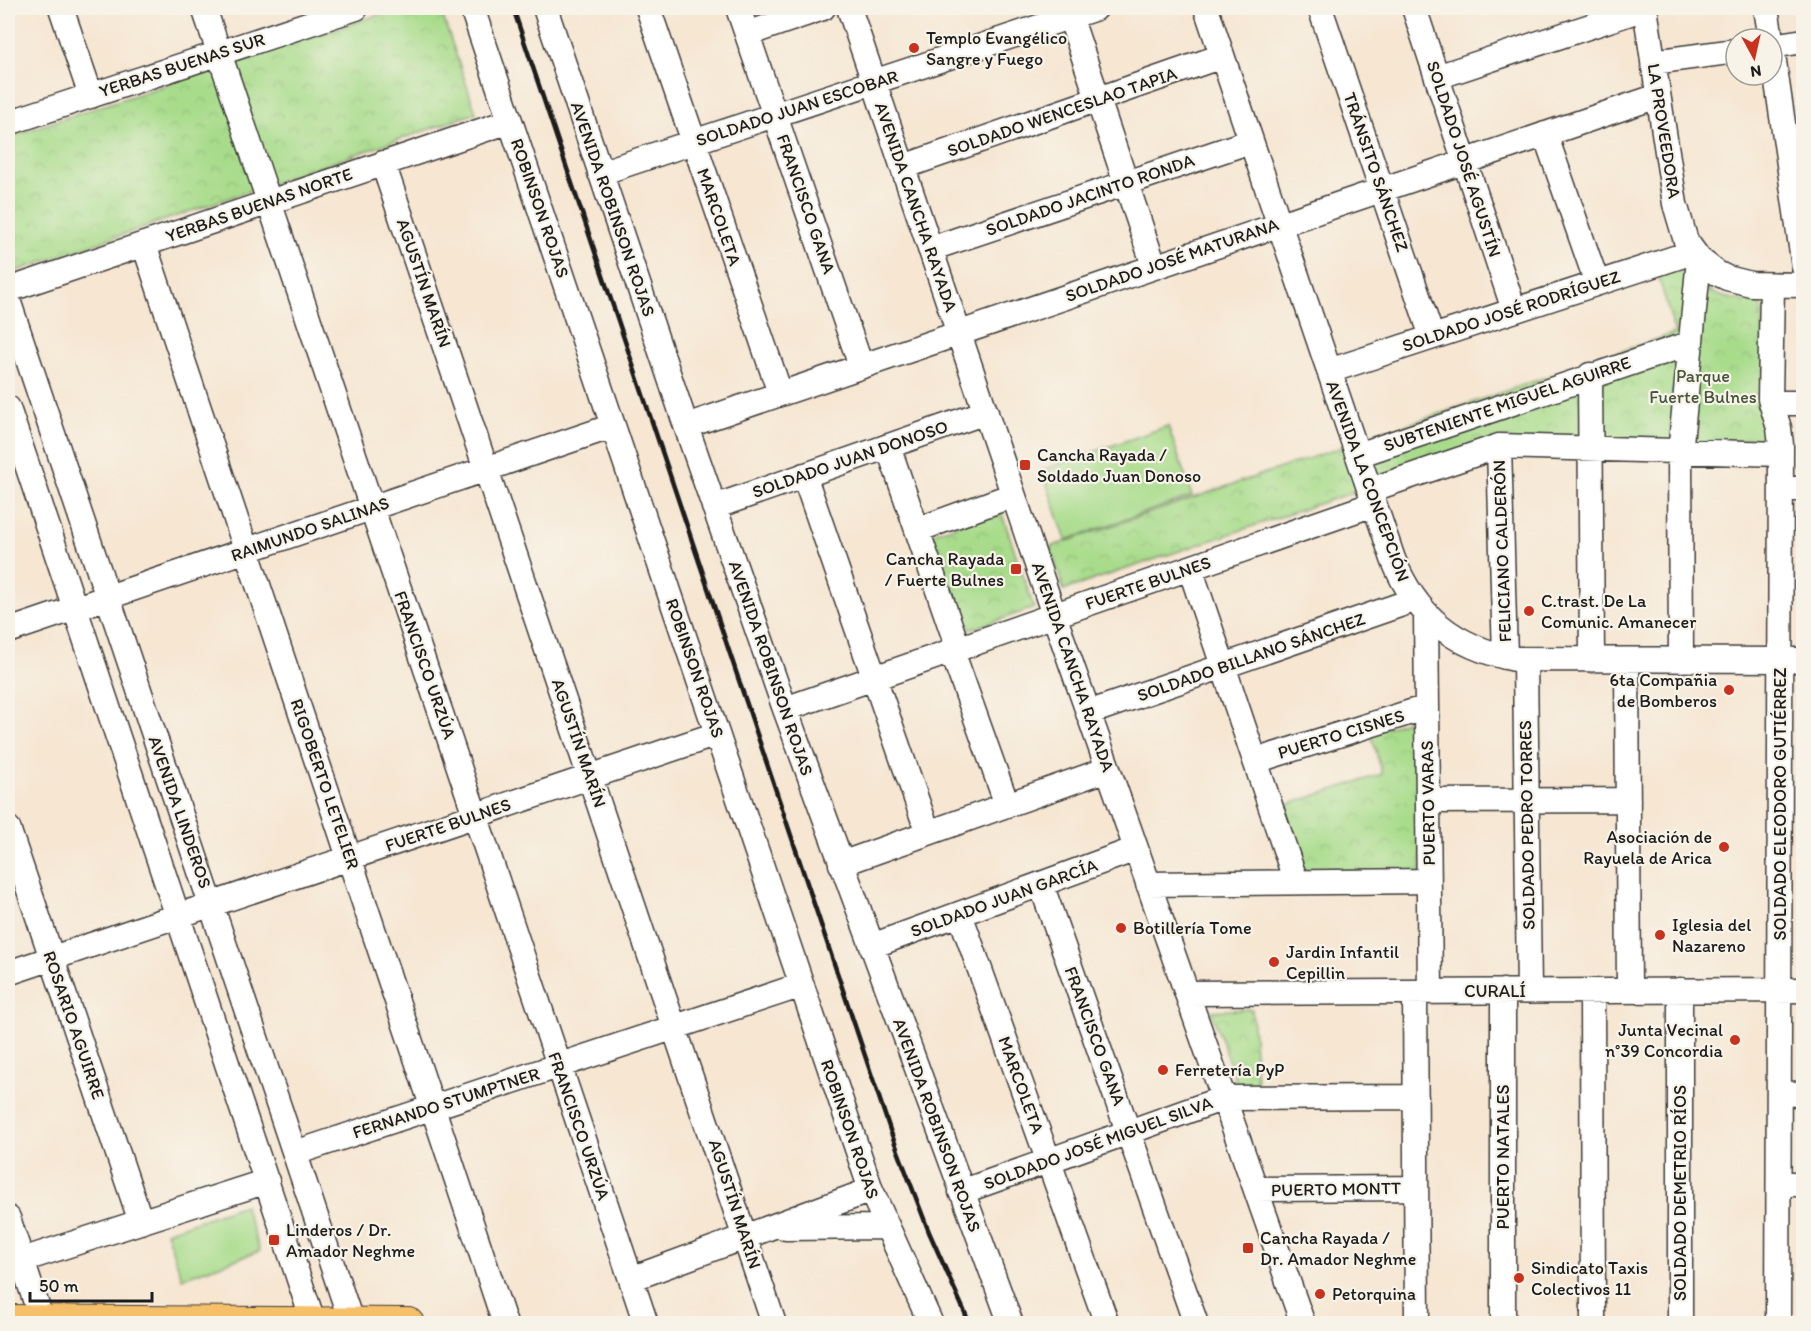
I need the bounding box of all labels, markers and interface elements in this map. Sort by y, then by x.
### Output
place label: Templo Evangélico Sangre y Fuego [926,27,1067,70]
north arrow [1724,27,1784,87]
street label: YERBAS BUENAS SUR [96,28,268,102]
marker: Templo Evangélico Sangre y Fuego [907,41,921,55]
street label: SOLDADO JOSÉ AGUSTÍN [1422,58,1506,260]
text: N [1749,61,1763,82]
street label: SOLDADO WENCESLAO TAPIA [944,62,1180,162]
street label: LA PROVEEDORA [1642,62,1686,201]
street label: SOLDADO JUAN ESCOBAR [693,65,901,151]
street label: TRÁNSITO SÁNCHEZ [1338,90,1414,254]
street label: AVENIDA ROBINSON ROJAS [566,99,660,319]
street label: AVENIDA CANCHA RAYADA [870,99,962,315]
street label: FRANCISCO GANA [772,131,840,277]
street label: ROBINSON ROJAS [506,135,574,281]
street label: SOLDADO JACINTO RONDA [983,149,1198,241]
street label: YERBAS BUENAS NORTE [163,163,355,247]
street label: MARCOLETA [692,165,746,269]
street label: SOLDADO JOSÉ MATURANA [1062,213,1282,307]
street label: AGUSTÍN MARÍN [392,216,456,350]
street label: SOLDADO JOSÉ RODRÍGUEZ [1399,265,1623,357]
street label: SUBTENIENTE MIGUEL AGUIRRE [1381,351,1634,457]
park label: Parque Fuerte Bulnes [1649,365,1757,408]
street label: AVENIDA LA CONCEPCIÓN [1321,377,1415,585]
street label: SOLDADO JUAN DONOSO [749,415,951,503]
place label: Cancha Rayada / Soldado Juan Donoso [1037,444,1201,487]
marker: Cancha Rayada / Soldado Juan Donoso [1018,458,1032,472]
street label: FELICIANO CALDERÓN [1488,459,1516,643]
street label: RAIMUNDO SALINAS [228,492,392,566]
place label: Cancha Rayada / Fuerte Bulnes [885,548,1004,591]
street label: FUERTE BULNES [1082,551,1214,615]
street label: AVENIDA ROBINSON ROJAS [724,558,818,778]
street label: AVENIDA CANCHA RAYADA [1027,559,1119,775]
marker: Cancha Rayada / Fuerte Bulnes [1009,562,1023,576]
street label: FRANCISCO URZÚA [389,588,461,743]
place label: C.trast. De La Comunic. Amanecer [1541,590,1697,633]
street label: ROBINSON ROJAS [661,595,729,741]
marker: C.trast. De La Comunic. Amanecer [1522,604,1536,618]
street label: SOLDADO BILLANO SÁNCHEZ [1134,608,1368,706]
street label: SOLDADO ELEODORO GUTIÉRREZ [1769,667,1791,941]
place label: 6ta Compañia de Bomberos [1610,669,1717,712]
street label: AGUSTÍN MARÍN [547,676,611,810]
marker: 6ta Compañia de Bomberos [1722,683,1736,697]
street label: RIGOBERTO LETELIER [285,696,365,872]
street label: PUERTO CISNES [1275,704,1407,764]
street label: SOLDADO PEDRO TORRES [1514,720,1540,930]
street label: AVENIDA LINDEROS [144,733,216,891]
street label: PUERTO VARAS [1416,740,1440,866]
street label: FUERTE BULNES [382,793,514,857]
place label: Asociación de Rayuela de Arica [1583,826,1713,869]
marker: Asociación de Rayuela de Arica [1717,840,1731,854]
street label: SOLDADO JUAN GARCÍA [907,854,1101,942]
place label: Iglesia del Nazareno [1672,914,1751,957]
place label: Botillería Tome [1133,917,1252,939]
marker: Botillería Tome [1114,921,1128,935]
marker: Iglesia del Nazareno [1653,928,1667,942]
place label: Jardin Infantil Cepillin [1286,941,1399,984]
street label: ROSARIO AGUIRRE [38,948,110,1102]
marker: Jardin Infantil Cepillin [1267,955,1281,969]
street label: FRANCISCO GANA [1060,963,1131,1109]
street label: CURALÍ [1464,980,1526,1002]
street label: AVENIDA ROBINSON ROJAS [888,1015,986,1235]
place label: Junta Vecinal n°39 Concordia [1605,1019,1724,1062]
street label: MARCOLETA [993,1033,1049,1137]
marker: Junta Vecinal n°39 Concordia [1728,1033,1742,1047]
street label: FRANCISCO URZÚA [543,1049,615,1204]
street label: ROBINSON ROJAS [816,1056,884,1202]
place label: Ferretería PyP [1175,1059,1284,1081]
street label: FERNANDO STUMPTNER [350,1062,542,1144]
marker: Ferretería PyP [1156,1063,1170,1077]
street label: PUERTO NATALES [1492,1084,1514,1230]
street label: SOLDADO DEMETRIO RÍOS [1669,1085,1691,1301]
street label: SOLDADO JOSÉ MIGUEL SILVA [980,1091,1216,1195]
street label: AGUSTÍN MARÍN [704,1136,766,1272]
street label: PUERTO MONTT [1271,1177,1401,1201]
place label: Linderos / Dr. Amador Neghme [286,1219,415,1262]
place label: Cancha Rayada / Dr. Amador Neghme [1260,1227,1416,1270]
marker: Linderos / Dr. Amador Neghme [267,1233,281,1247]
marker: Cancha Rayada / Dr. Amador Neghme [1241,1241,1255,1255]
place label: Sindicato Taxis Colectivos 11 [1531,1257,1648,1300]
scale bar [30,1265,152,1303]
marker: Sindicato Taxis Colectivos 11 [1512,1271,1526,1285]
text: 50 m [39,1275,79,1297]
place label: Petorquina [1332,1283,1416,1305]
marker: Petorquina [1313,1287,1327,1301]

